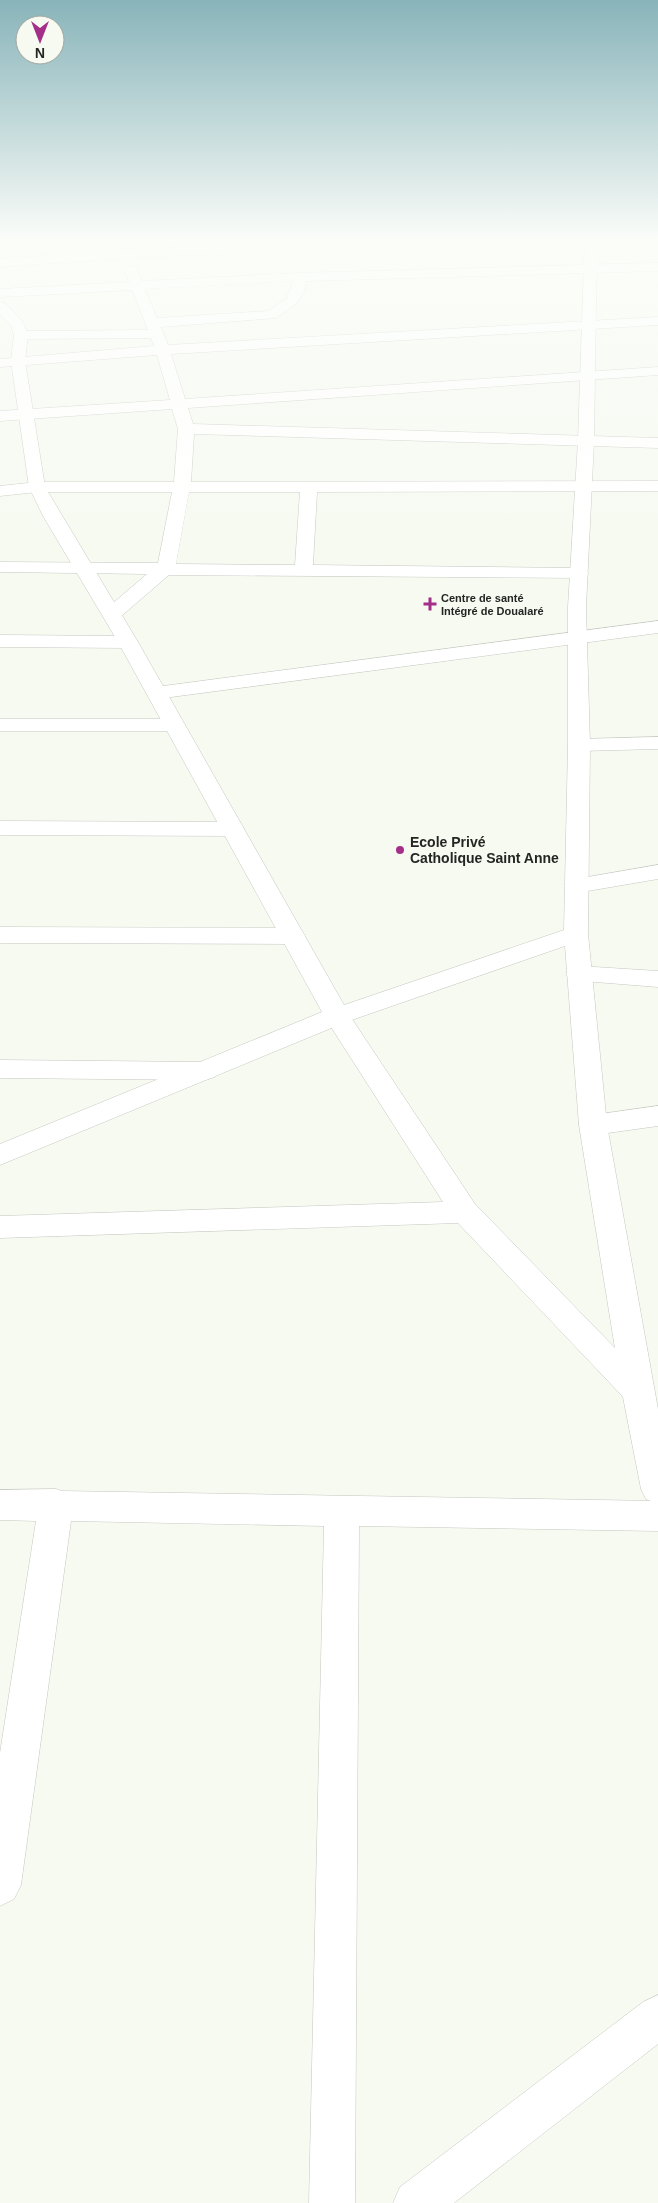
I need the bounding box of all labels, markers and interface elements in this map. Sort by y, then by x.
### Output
north arrow [15,15,65,65]
text: N [35,45,45,61]
place label: Centre de santé Intégré de Doualaré [441,592,544,617]
marker: Centre de santé Intégré de Doualaré [423,597,437,611]
place label: Ecole Privé Catholique Saint Anne [410,834,559,866]
marker: Ecole Privé Catholique Saint Anne [394,844,406,856]

